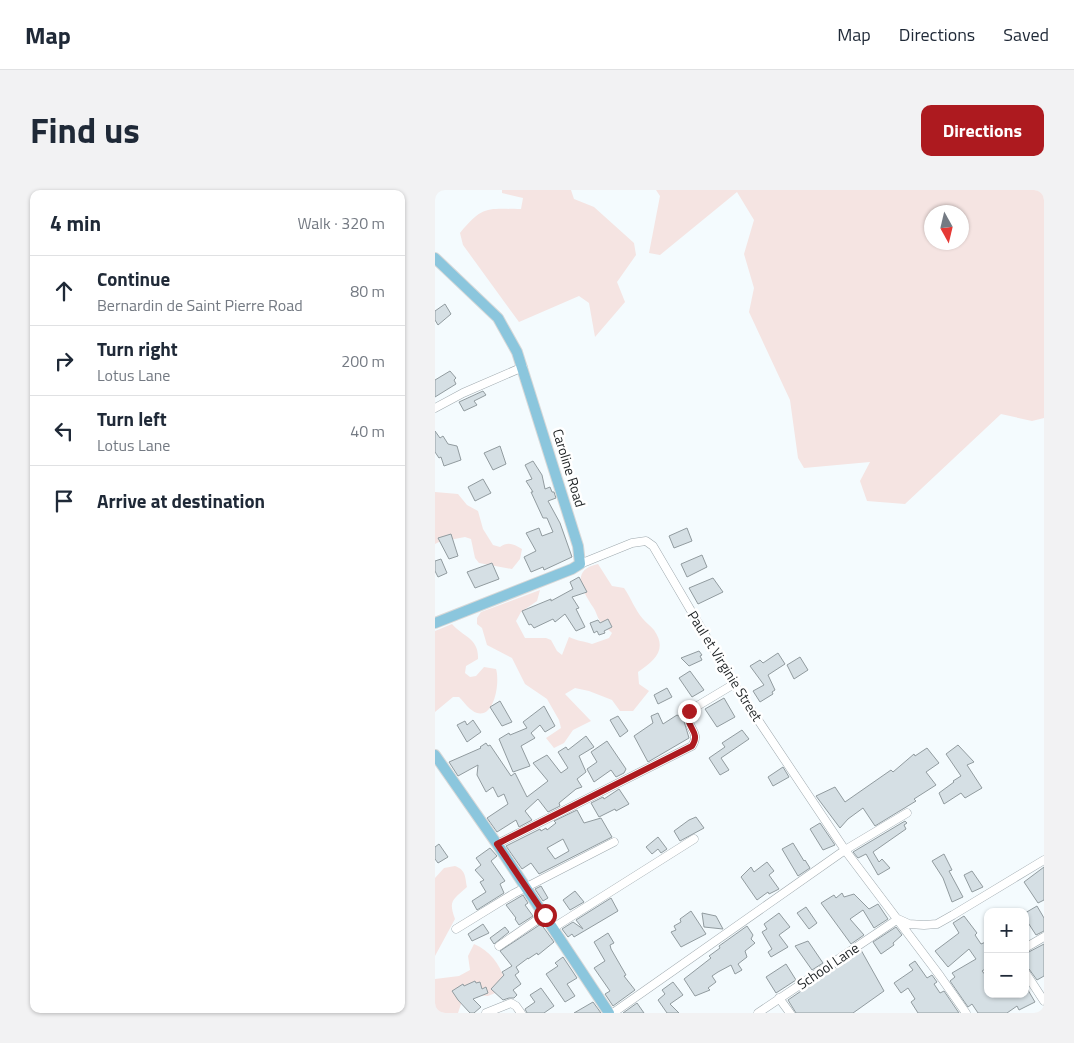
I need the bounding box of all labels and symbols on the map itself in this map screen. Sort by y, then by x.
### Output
north arrow [924,205,969,250]
street label: Caroline Road [548,426,591,510]
street label: Paul et Virginie Street [683,606,768,725]
route end [678,700,701,723]
route start [534,904,557,927]
street label: School Lane [793,937,863,994]

